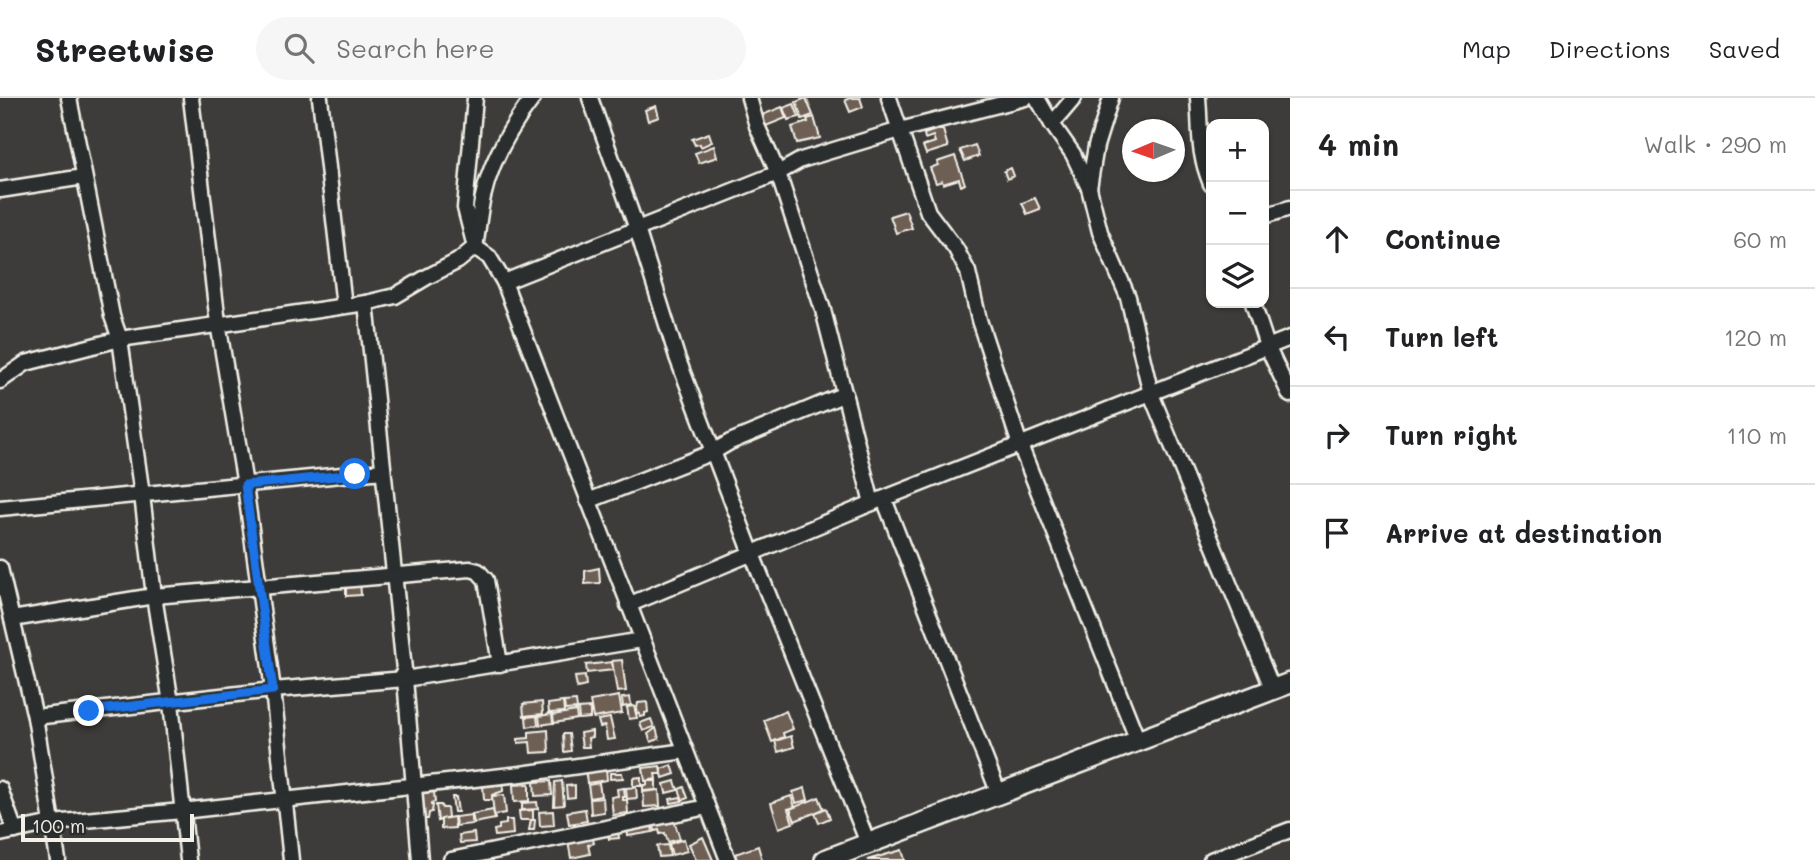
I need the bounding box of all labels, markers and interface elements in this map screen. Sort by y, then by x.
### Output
search box [256,17,746,80]
text: Streetwise [35,27,214,70]
icon: search [280,29,318,67]
text: Search here [336,31,495,65]
text: Map [1462,33,1511,64]
text: Directions [1549,33,1671,64]
text: Saved [1709,33,1780,64]
north arrow [1122,119,1185,182]
map controls [1206,119,1269,308]
button: + [1206,119,1269,182]
text: 4 min [1318,124,1399,164]
text: Walk · 290 m [1643,129,1787,159]
button: − [1206,182,1269,245]
icon: ahead [1318,220,1356,258]
text: Continue [1385,222,1501,256]
text: 60 m [1733,224,1787,254]
button: layers [1206,245,1269,308]
icon: left [1318,318,1356,356]
text: Turn left [1385,320,1498,354]
text: 120 m [1724,322,1787,352]
icon: right [1318,416,1356,454]
text: Turn right [1385,418,1518,452]
text: 110 m [1727,420,1787,450]
route start [339,458,370,489]
icon: arrive [1318,514,1356,552]
text: Arrive at destination [1385,516,1662,550]
route end [73,695,104,726]
scale bar [21,811,194,843]
text: 100 m [32,813,85,838]

